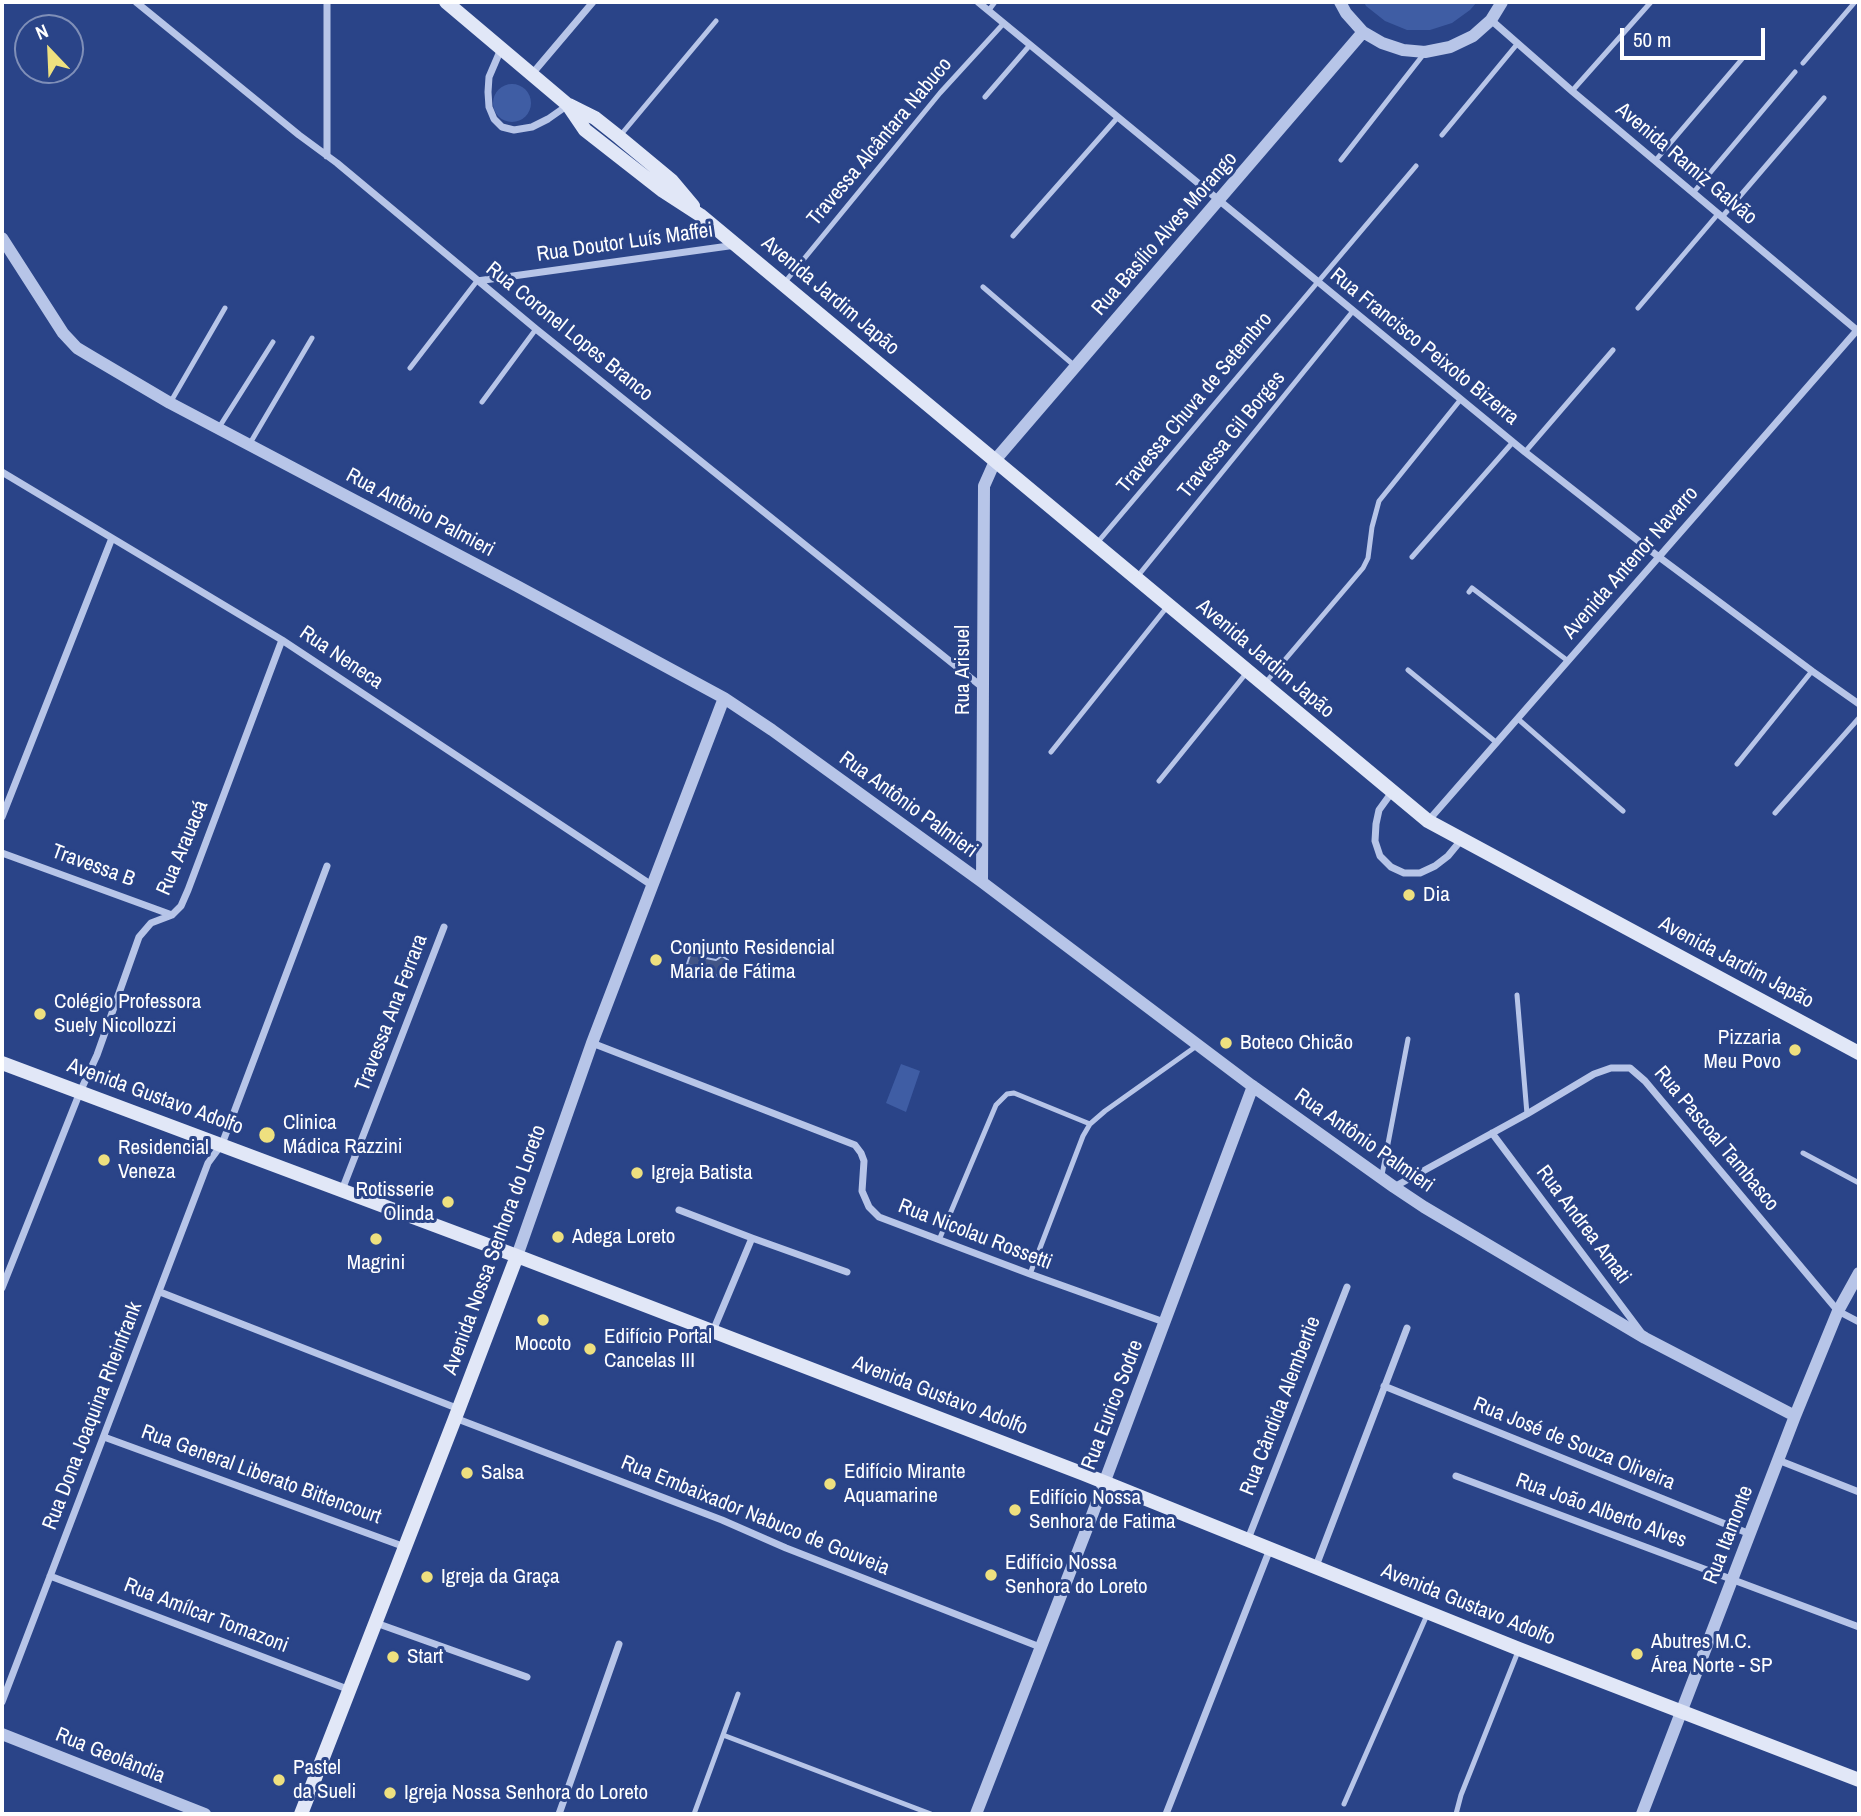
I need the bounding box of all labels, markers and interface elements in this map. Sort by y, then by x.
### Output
north arrow [14,14,84,84]
scale bar [1623,14,1768,58]
text: N [31,17,52,46]
text: 50 m [1633,25,1671,54]
street label: Travessa Alcântara Nabuco [802,53,958,231]
street label: Avenida Ramiz Galvão [1610,98,1762,230]
street label: Rua Basílio Alves Morango [1087,147,1243,321]
street label: Rua Doutor Luís Maffei [535,218,715,268]
street label: Avenida Jardim Japão [756,231,904,361]
street label: Rua Coronel Lopes Branco [480,257,658,407]
street label: Rua Francisco Peixoto Bizerra [1325,263,1523,431]
street label: Travessa Chuva de Setembro [1112,308,1278,498]
street label: Travessa Gil Borges [1173,366,1291,504]
street label: Rua Antônio Palmieri [341,463,499,563]
street label: Avenida Antenor Navarro [1558,482,1704,644]
street label: Avenida Jardim Japão [1191,594,1339,724]
street label: Rua Neneca [294,621,388,695]
street label: Rua Arisuel [950,625,976,715]
street label: Rua Antônio Palmieri [834,746,982,864]
street label: Rua Arauacá [152,797,214,899]
street label: Travessa B [48,839,138,893]
place label: Dia [1423,882,1450,908]
marker: Dia [1401,887,1417,903]
street label: Avenida Jardim Japão [1654,911,1818,1015]
street label: Travessa Ana Ferrara [350,931,434,1095]
place label: Conjunto Residencial Maria de Fátima [670,935,835,985]
marker: Conjunto Residencial Maria de Fátima [648,952,664,968]
place label: Colégio Professora Suely Nicollozzi [54,989,201,1039]
marker: Colégio Professora Suely Nicollozzi [32,1006,48,1022]
place label: Pizzaria Meu Povo [1703,1025,1781,1075]
place label: Boteco Chicão [1240,1030,1353,1056]
marker: Boteco Chicão [1218,1035,1234,1051]
marker: Pizzaria Meu Povo [1787,1042,1803,1058]
street label: Avenida Gustavo Adolfo [64,1053,246,1141]
street label: Rua Pascoal Tambasco [1648,1061,1784,1217]
street label: Rua Antônio Palmieri [1289,1083,1439,1199]
place label: Clinica Mádica Razzini [283,1110,403,1160]
street label: Avenida Nossa Senhora do Loreto [438,1122,552,1378]
marker: Clinica Mádica Razzini [257,1125,277,1145]
place label: Residencial Veneza [118,1135,209,1185]
marker: Residencial Veneza [96,1152,112,1168]
place label: Igreja Batista [651,1160,752,1186]
street label: Rua Andrea Amati [1530,1161,1636,1289]
marker: Igreja Batista [629,1165,645,1181]
place label: Rotisserie Olinda [356,1177,434,1227]
marker: Rotisserie Olinda [440,1194,456,1210]
street label: Rua Nicolau Rossetti [895,1194,1055,1276]
place label: Adega Loreto [572,1224,675,1250]
marker: Adega Loreto [550,1229,566,1245]
marker: Magrini [368,1231,384,1247]
place label: Magrini [347,1250,405,1276]
street label: Rua Dona Joaquina Rheinfrank [38,1298,148,1534]
marker: Mocoto [535,1312,551,1328]
street label: Rua Cândida Alembertie [1235,1313,1327,1499]
place label: Edifício Portal Cancelas III [604,1324,712,1374]
place label: Mocoto [515,1331,571,1357]
street label: Rua Eurico Sodre [1077,1337,1149,1473]
marker: Edifício Portal Cancelas III [582,1341,598,1357]
street label: Avenida Gustavo Adolfo [849,1351,1031,1441]
street label: Rua José de Souza Oliveira [1469,1392,1679,1496]
street label: Rua General Liberato Bittencourt [138,1420,384,1530]
street label: Rua Embaixador Nabuco de Gouveia [617,1451,893,1581]
place label: Edifício Mirante Aquamarine [844,1459,966,1509]
place label: Salsa [481,1460,524,1486]
marker: Salsa [459,1465,475,1481]
street label: Rua João Alberto Alves [1512,1468,1690,1554]
marker: Edifício Mirante Aquamarine [822,1476,838,1492]
street label: Rua Itamonte [1699,1482,1759,1588]
place label: Edifício Nossa Senhora de Fatima [1029,1485,1176,1535]
marker: Edifício Nossa Senhora de Fatima [1007,1502,1023,1518]
place label: Edifício Nossa Senhora do Loreto [1005,1550,1148,1600]
street label: Avenida Gustavo Adolfo [1377,1559,1559,1651]
place label: Igreja da Graça [441,1564,560,1590]
marker: Edifício Nossa Senhora do Loreto [983,1567,999,1583]
marker: Igreja da Graça [419,1569,435,1585]
street label: Rua Amílcar Tomazoni [120,1573,292,1659]
place label: Abutres M.C. Área Norte - SP [1651,1629,1773,1679]
place label: Start [407,1644,443,1670]
marker: Abutres M.C. Área Norte - SP [1629,1646,1645,1662]
marker: Start [385,1649,401,1665]
street label: Rua Geolândia [52,1723,168,1789]
place label: Pastel da Sueli [293,1755,356,1805]
marker: Pastel da Sueli [271,1772,287,1788]
place label: Igreja Nossa Senhora do Loreto [404,1780,648,1806]
marker: Igreja Nossa Senhora do Loreto [382,1785,398,1801]

